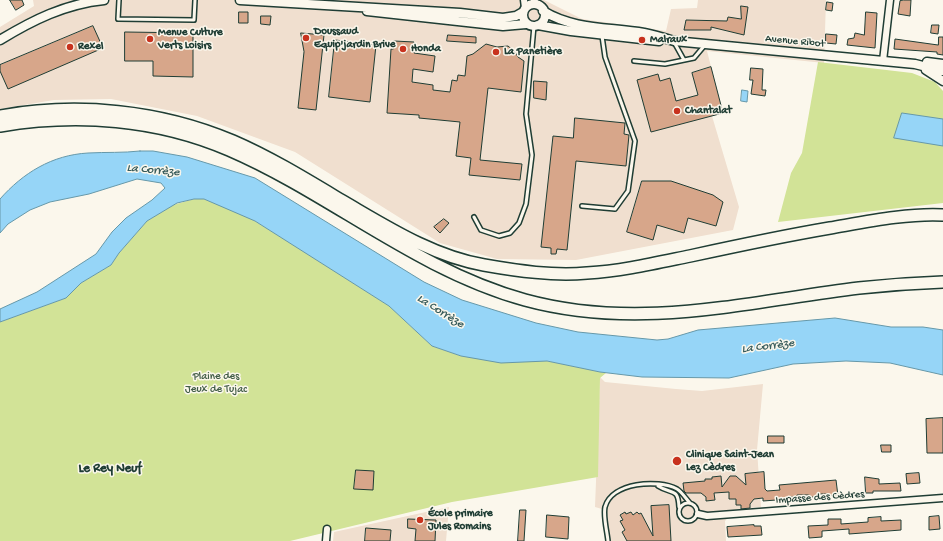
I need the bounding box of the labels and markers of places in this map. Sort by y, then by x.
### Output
place label: Doussaud Equip'jardin Brive [314,25,395,51]
place label: Menue Culture Verts Loisirs [158,26,223,52]
marker: Doussaud Equip'jardin Brive [301,33,311,43]
place label: Malraux [650,33,687,47]
marker: Menue Culture Verts Loisirs [145,34,155,44]
marker: Malraux [637,35,647,45]
place label: Rexel [78,40,103,54]
marker: Rexel [65,42,75,52]
place label: Honda [411,42,441,56]
marker: Honda [398,44,408,54]
place label: La Panetière [504,45,562,59]
marker: La Panetière [491,47,501,57]
place label: Chantalat [685,104,732,118]
marker: Chantalat [672,106,682,116]
place label: Clinique Saint-Jean Lez Cèdres [686,448,774,474]
marker: Clinique Saint-Jean Lez Cèdres [671,455,683,467]
place label: École primaire Jules Romains [428,507,493,533]
marker: École primaire Jules Romains [415,515,425,525]

